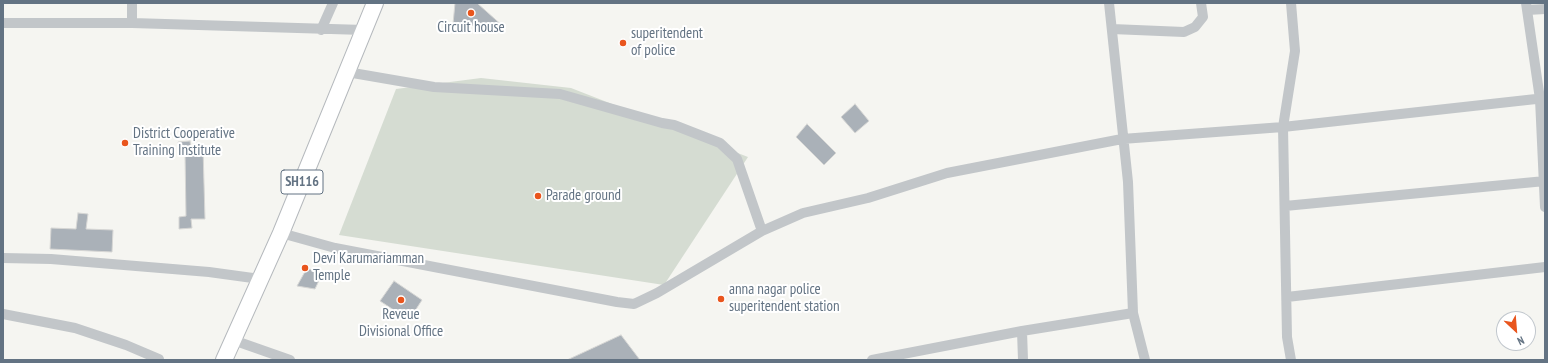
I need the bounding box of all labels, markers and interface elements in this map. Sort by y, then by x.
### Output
marker: Circuit house [466,8,476,18]
place label: Circuit house [437,19,505,37]
place label: superitendent of police [631,25,703,60]
marker: superitendent of police [618,38,628,48]
place label: District Cooperative Training Institute [133,125,235,160]
marker: District Cooperative Training Institute [120,138,130,148]
road number: SH116 [281,170,323,194]
place label: Parade ground [546,187,621,205]
marker: Parade ground [533,191,543,201]
place label: Devi Karumariamman Temple [313,250,424,285]
marker: Devi Karumariamman Temple [300,263,310,273]
place label: anna nagar police superitendent station [729,281,840,316]
marker: anna nagar police superitendent station [716,294,726,304]
marker: Reveue Divisional Office [396,295,406,305]
place label: Reveue Divisional Office [359,306,443,341]
north arrow [1496,311,1536,351]
text: N [1515,333,1527,348]

